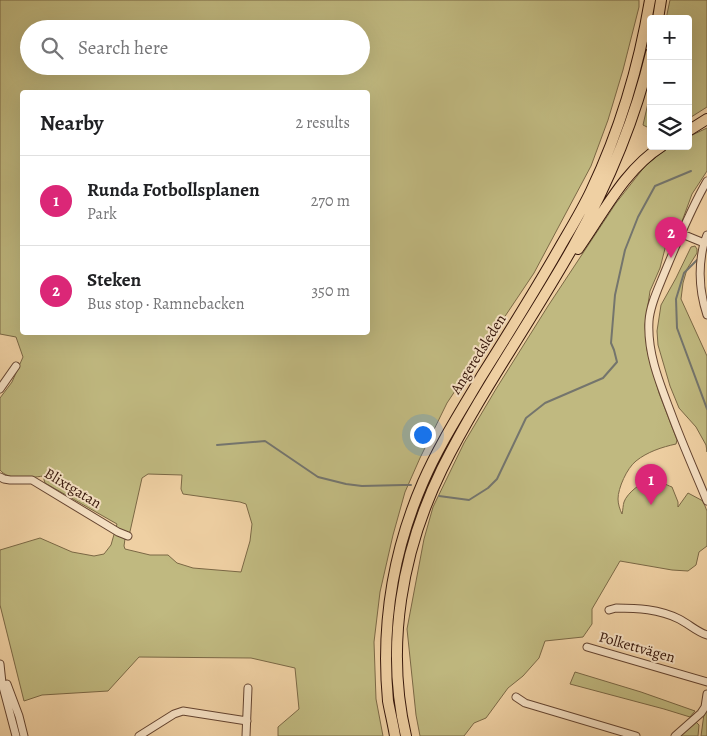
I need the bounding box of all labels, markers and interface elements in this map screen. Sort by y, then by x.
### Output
map controls [647,15,692,150]
button: + [647,15,692,60]
search box [20,20,370,75]
icon: search [38,34,66,62]
text: Search here [78,35,168,61]
button: − [647,60,692,105]
button: layers [647,105,692,150]
text: Nearby [40,109,103,137]
text: 2 results [295,112,350,134]
text: Runda Fotbollsplanen [87,177,260,203]
text: 1 [53,190,59,212]
text: 270 m [311,190,350,212]
text: Park [87,203,117,225]
pin: 2 [655,217,687,258]
text: Steken [87,267,141,293]
text: 2 [52,280,60,302]
text: 350 m [311,280,350,302]
text: Bus stop · Ramnebacken [87,293,245,315]
street label: Angeredsleden [445,310,511,399]
your location [410,422,436,448]
street label: Blixtgatan [41,463,105,513]
pin: 1 [635,464,667,505]
street label: Polkettvägen [597,627,677,667]

